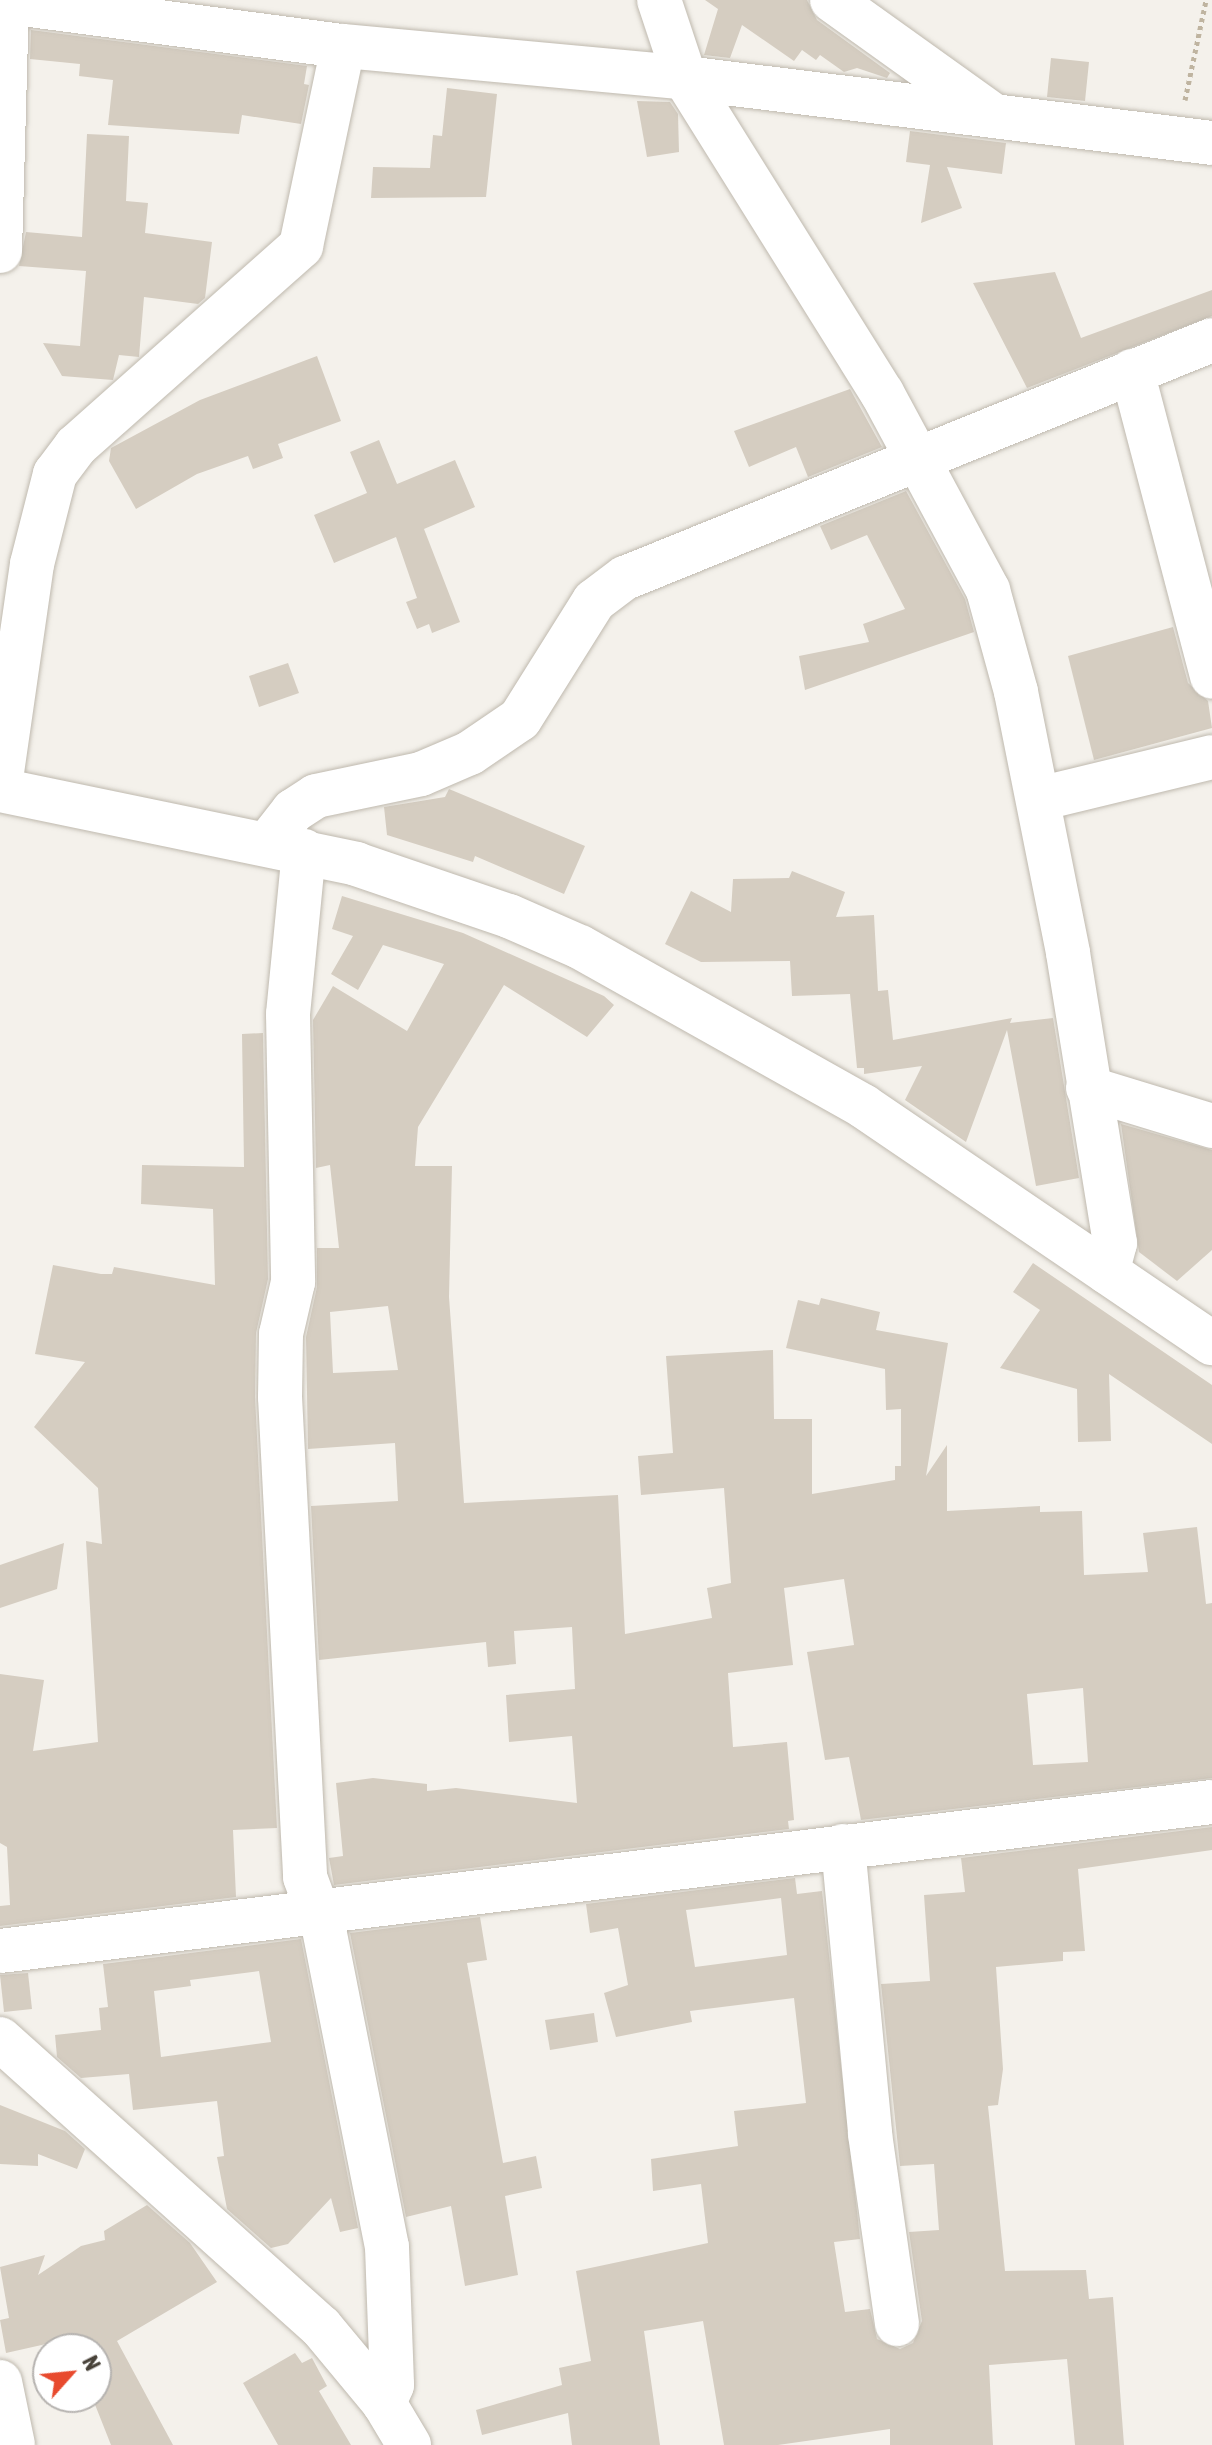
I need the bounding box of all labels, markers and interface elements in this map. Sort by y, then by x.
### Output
north arrow [32,2333,112,2413]
text: N [77,2351,106,2375]

